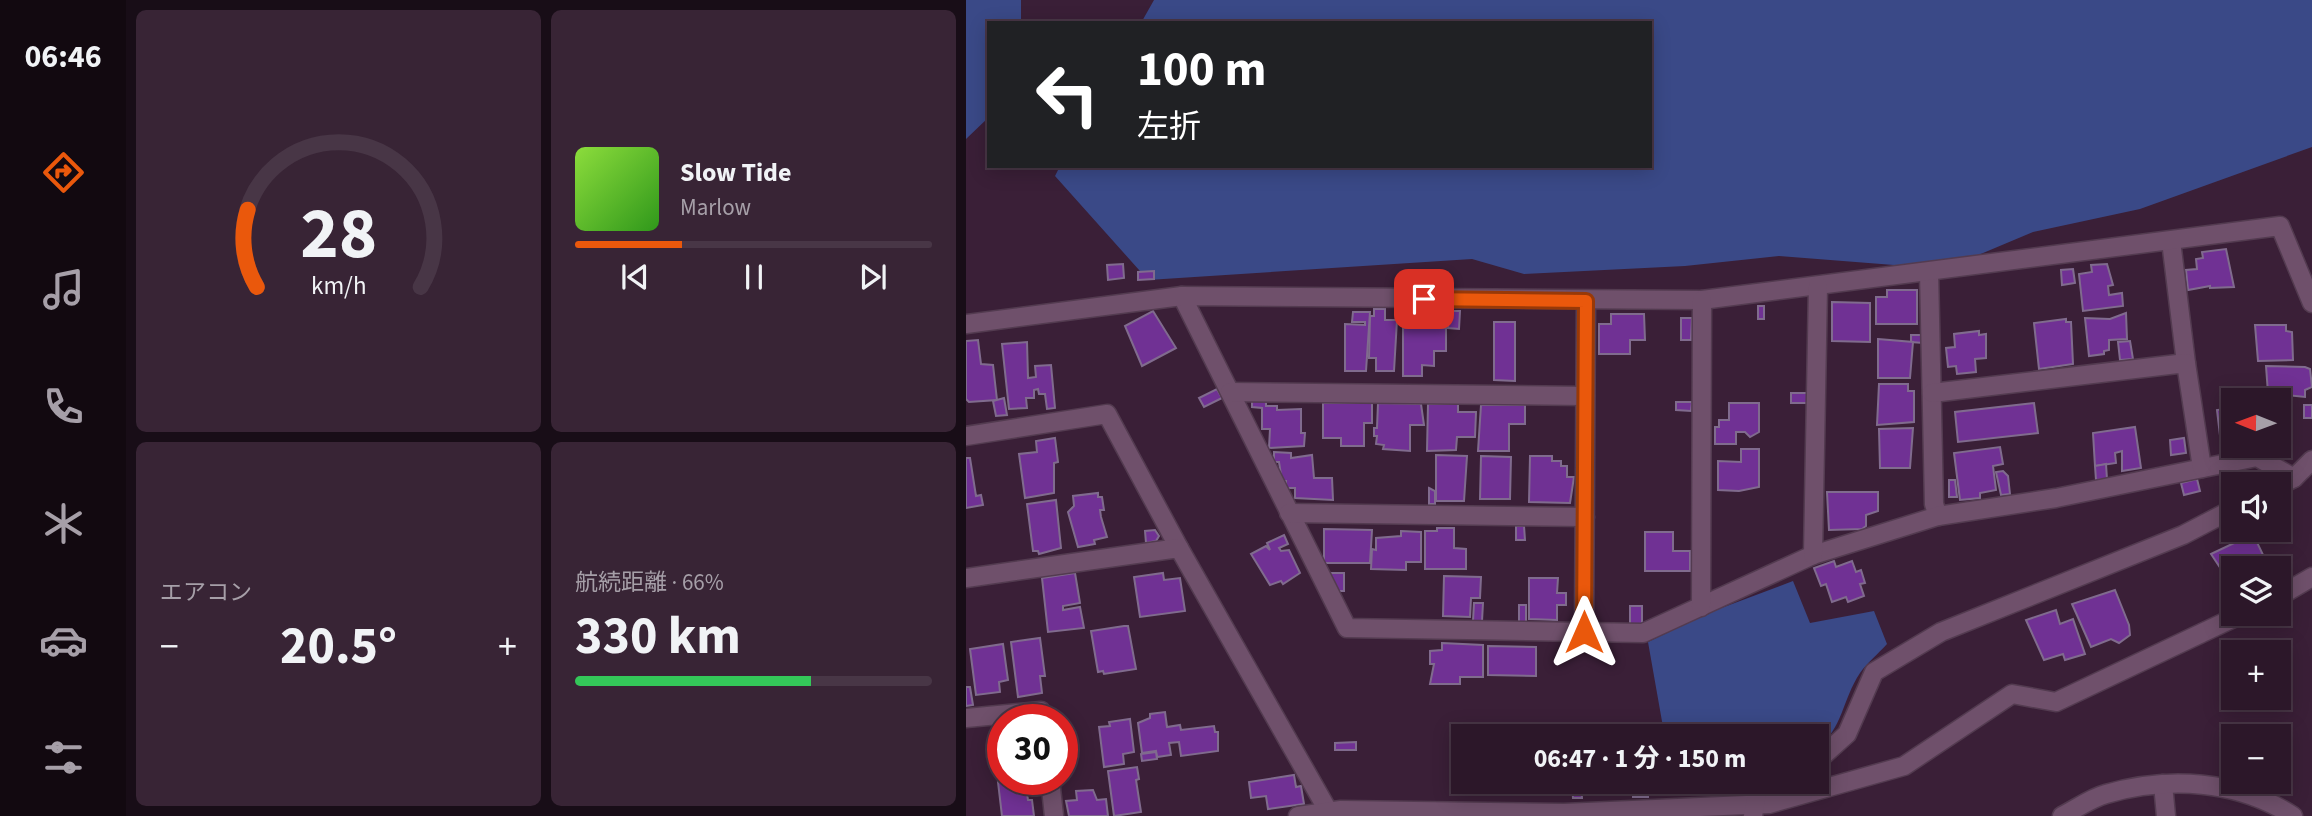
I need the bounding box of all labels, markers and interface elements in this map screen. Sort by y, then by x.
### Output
text: 06:46 [24,34,102,80]
text: 100 m [1137,35,1266,105]
icon: left [1022,49,1113,140]
text: 左折 [1137,104,1201,150]
icon: directions [39,148,88,197]
text: Slow Tide [680,154,791,191]
text: 28 [300,183,377,287]
text: Marlow [680,191,751,224]
icon: previous [616,258,654,296]
icon: pause [735,258,773,296]
icon: next [854,258,892,296]
icon: music [39,265,88,314]
text: km/h [311,268,366,304]
pin [1394,269,1454,329]
icon: arrive [1405,280,1443,318]
icon: phone [39,382,88,431]
north arrow [2221,388,2291,458]
map controls [2221,388,2291,794]
button: sound [2221,472,2291,542]
icon: climate [39,499,88,548]
button: layers [2221,556,2291,626]
text: 航続距離 · 66% [575,566,724,599]
text: エアコン [160,576,252,609]
position arrow [1547,595,1621,669]
text: 330 km [575,600,741,674]
text: 20.5° [280,610,397,684]
icon: car [39,616,88,665]
text: − [160,620,179,674]
text: + [498,620,517,674]
button: + [2221,640,2291,710]
speed limit sign: 30 [987,704,1078,795]
button: − [2221,724,2291,794]
icon: filters [39,733,88,782]
text: 06:47 · 1 分 · 150 m [1534,740,1746,777]

